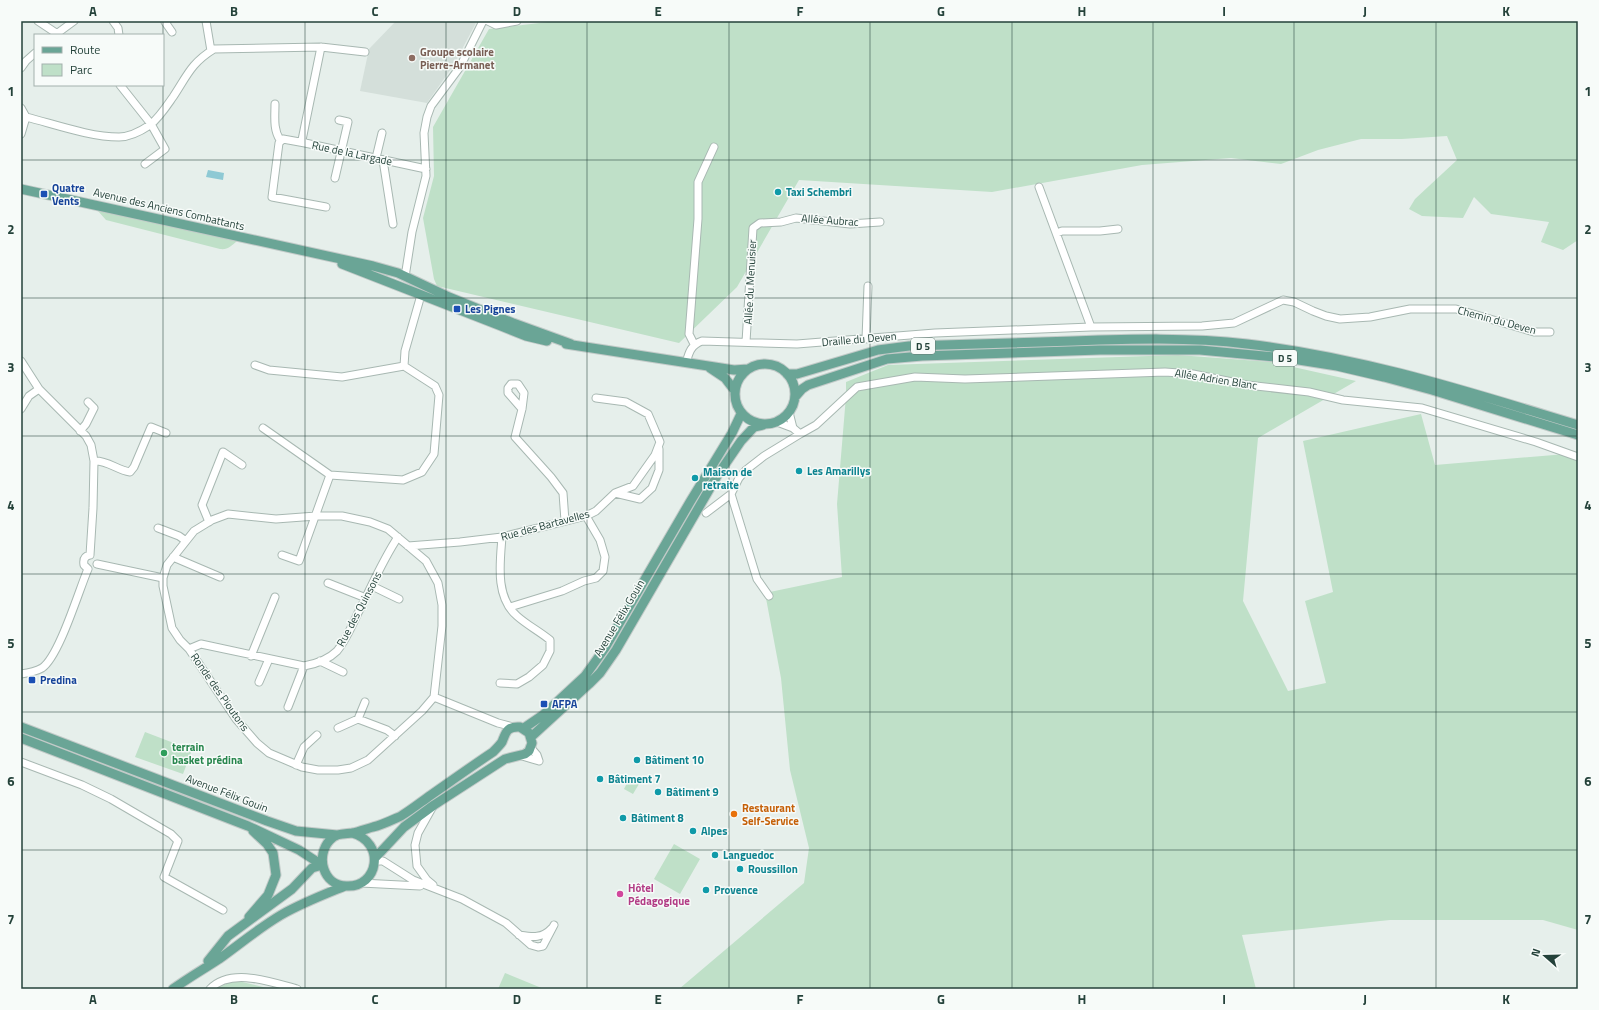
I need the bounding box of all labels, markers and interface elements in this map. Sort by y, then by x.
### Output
text: A [89,1,97,21]
text: B [230,1,238,21]
text: C [371,1,379,21]
text: D [513,1,521,21]
text: E [654,1,662,21]
text: F [797,1,804,21]
text: G [937,1,945,21]
text: H [1078,1,1086,21]
text: I [1222,1,1226,21]
text: J [1363,1,1367,21]
text: K [1502,1,1510,21]
legend [34,34,164,86]
text: Route [70,40,100,59]
place label: Groupe scolaire Pierre-Armanet [420,44,494,73]
marker: Groupe scolaire Pierre-Armanet [407,53,417,63]
text: Parc [70,60,92,79]
text: 1 [7,81,15,101]
text: 1 [1584,81,1592,101]
street label: Rue de la Largade [310,137,394,169]
place label: Quatre Vents [52,180,85,209]
street label: Avenue des Anciens Combattants [92,184,246,234]
place label: Taxi Schembri [786,184,852,200]
marker: Taxi Schembri [773,187,783,197]
marker: Quatre Vents [39,189,49,199]
street label: Allée Aubrac [801,210,859,230]
text: 2 [7,219,15,239]
text: 2 [1584,219,1592,239]
street label: Allée du Menuisier [740,239,760,325]
place label: Les Pignes [465,301,516,317]
street label: Chemin du Deven [1456,302,1538,338]
marker: Les Pignes [452,304,462,314]
street label: Draille du Deven [821,328,897,350]
road number: D 5 [911,338,935,354]
road number: D 5 [1273,350,1297,366]
text: 3 [7,357,15,377]
text: 3 [1584,357,1592,377]
street label: Allée Adrien Blanc [1174,365,1258,393]
place label: Les Amarillys [807,463,870,479]
place label: Maison de retraite [703,464,752,493]
marker: Les Amarillys [794,466,804,476]
marker: Maison de retraite [690,473,700,483]
text: 4 [7,495,15,515]
text: 4 [1584,495,1592,515]
street label: Rue des Bartavelles [499,505,591,545]
street label: Rue des Quinsons [332,569,386,649]
street label: Avenue Félix Gouin [590,576,648,659]
text: 5 [7,633,15,653]
text: 5 [1584,633,1592,653]
street label: Ronde des Pioutons [187,650,253,734]
place label: Predina [40,672,77,688]
marker: Predina [27,675,37,685]
place label: AFPA [552,696,578,712]
marker: AFPA [539,699,549,709]
place label: terrain basket prédina [172,739,243,768]
marker: terrain basket prédina [159,748,169,758]
place label: Bâtiment 10 [645,752,704,768]
marker: Bâtiment 10 [632,755,642,765]
street label: Avenue Félix Gouin [183,770,271,816]
text: 6 [7,771,15,791]
place label: Bâtiment 7 [608,771,661,787]
text: 6 [1584,771,1592,791]
marker: Bâtiment 7 [595,774,605,784]
place label: Bâtiment 9 [666,784,719,800]
marker: Bâtiment 9 [653,787,663,797]
place label: Restaurant Self-Service [742,800,799,829]
marker: Restaurant Self-Service [729,809,739,819]
place label: Bâtiment 8 [631,810,684,826]
marker: Bâtiment 8 [618,813,628,823]
place label: Alpes [701,823,727,839]
marker: Alpes [688,826,698,836]
place label: Languedoc [723,847,774,863]
marker: Languedoc [710,850,720,860]
place label: Roussillon [748,861,798,877]
marker: Roussillon [735,864,745,874]
place label: Hôtel Pédagogique [628,880,690,909]
place label: Provence [714,882,758,898]
marker: Provence [701,885,711,895]
marker: Hôtel Pédagogique [615,889,625,899]
text: 7 [7,909,15,929]
text: 7 [1584,909,1592,929]
north arrow [1525,936,1565,976]
text: N [1527,946,1544,959]
text: A [89,989,97,1009]
text: B [230,989,238,1009]
text: C [371,989,379,1009]
text: D [513,989,521,1009]
text: E [654,989,662,1009]
text: F [797,989,804,1009]
text: G [937,989,945,1009]
text: H [1078,989,1086,1009]
text: I [1222,989,1226,1009]
text: J [1363,989,1367,1009]
text: K [1502,989,1510,1009]

